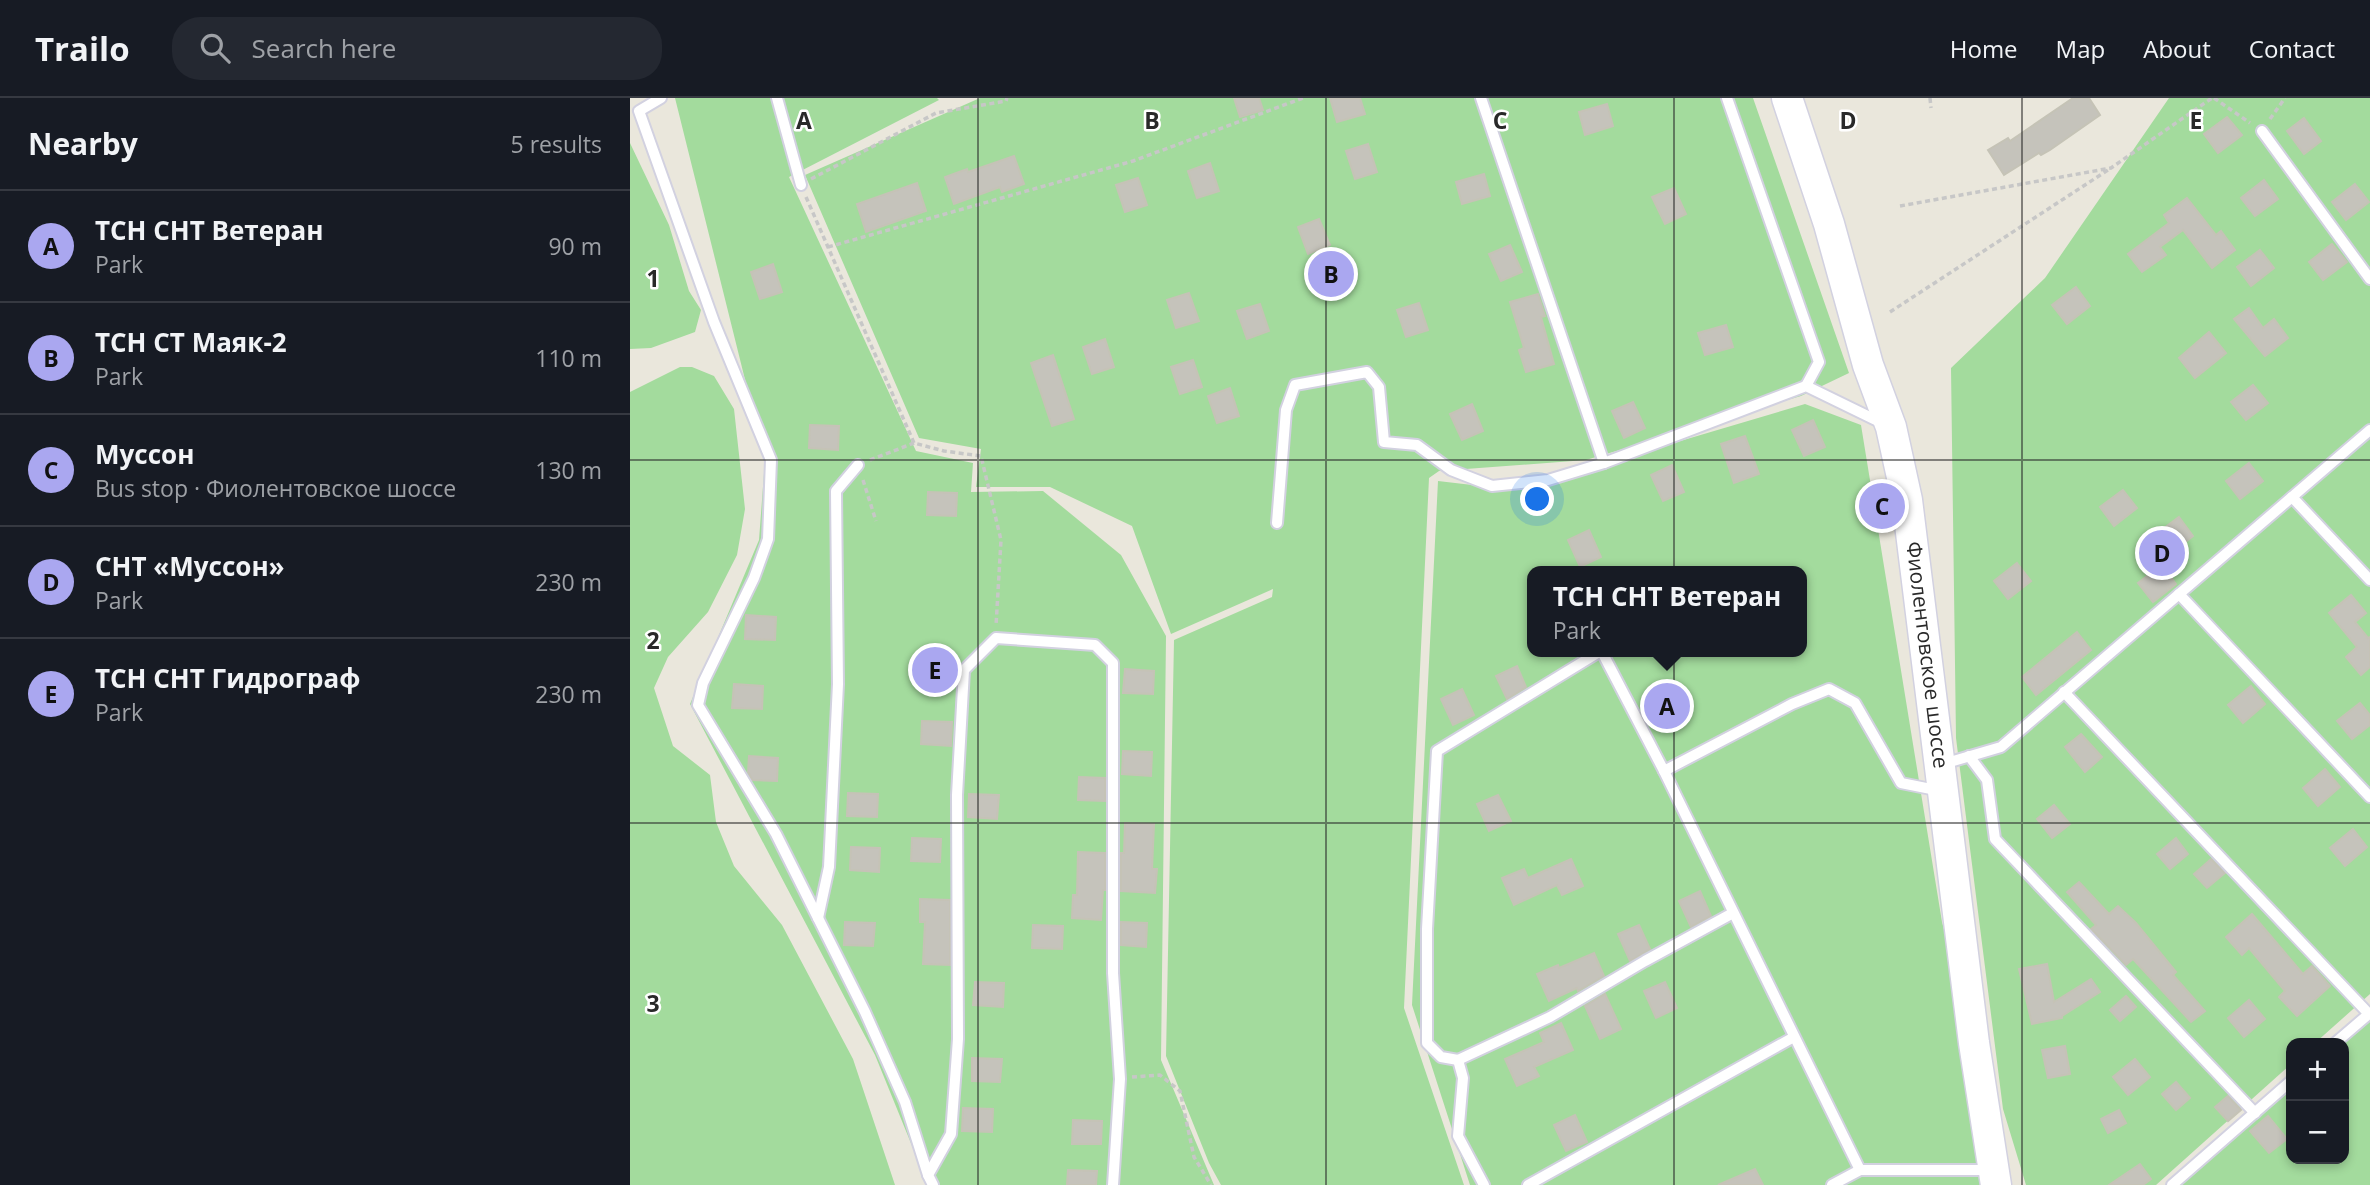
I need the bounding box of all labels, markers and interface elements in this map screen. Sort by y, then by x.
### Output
search box [172,17,662,80]
text: Trailo [35,26,130,71]
icon: search [196,29,234,67]
text: Search here [252,30,396,66]
text: Home [1950,32,2018,65]
text: Map [2056,32,2105,65]
text: About [2143,32,2211,65]
text: Contact [2249,32,2335,65]
text: A [796,104,812,136]
text: B [1144,104,1160,136]
text: C [1493,104,1507,136]
text: D [1839,104,1857,136]
text: E [2190,104,2202,136]
text: Nearby [28,123,138,164]
text: 5 results [511,128,602,160]
text: ТСН СНТ Ветеран [95,212,324,248]
text: A [43,230,59,262]
text: 90 m [548,230,602,262]
text: Park [95,248,143,280]
pin: B [1308,248,1354,300]
text: 1 [646,262,660,294]
text: ТСН СТ Маяк-2 [95,324,287,360]
text: B [43,342,59,374]
text: 110 m [535,342,602,374]
text: Park [95,360,143,392]
text: Муссон [95,436,194,472]
text: C [44,454,58,486]
text: 130 m [535,454,602,486]
text: Bus stop · Фиолентовское шоссе [95,472,456,504]
pin: C [1859,480,1905,532]
your location [1520,482,1554,516]
pin: D [2139,527,2185,579]
street label: Фиолентовское шоссе [1900,540,1956,770]
text: СНТ «Муссон» [95,548,285,584]
text: D [42,566,60,598]
text: 230 m [535,566,602,598]
popup [1527,566,1807,657]
text: ТСН СНТ Ветеран [1553,578,1781,614]
text: Park [95,584,143,616]
text: Park [1553,614,1601,646]
text: 2 [646,624,660,656]
pin: E [912,644,958,696]
text: ТСН СНТ Гидрограф [95,660,360,696]
text: E [45,678,57,710]
text: 230 m [535,678,602,710]
pin: A [1644,680,1690,732]
text: Park [95,696,143,728]
text: 3 [646,987,660,1019]
map controls [2286,1038,2349,1164]
button: + [2286,1038,2349,1101]
button: − [2286,1101,2349,1164]

